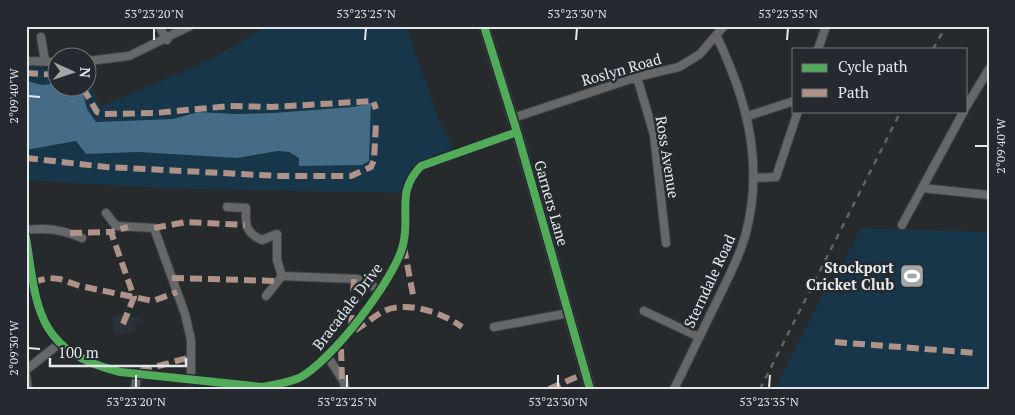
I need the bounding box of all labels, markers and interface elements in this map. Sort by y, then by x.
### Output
text: 53°23'20"N [124,6,184,21]
text: 53°23'25"N [336,6,396,21]
text: 53°23'30"N [547,6,607,21]
text: 53°23'35"N [758,6,818,21]
north arrow [48,48,98,98]
street label: Roslyn Road [579,48,663,90]
legend [792,48,968,112]
text: Cycle path [838,56,908,76]
text: 2°09'40"W [6,67,21,124]
text: N [76,67,95,79]
text: Path [838,82,869,102]
street label: Ross Avenue [652,114,684,200]
text: 2°09'40"W [993,117,1008,174]
street label: Garners Lane [530,158,574,248]
street label: Sterndale Road [679,231,739,331]
place label: Stockport Cricket Club [806,257,894,294]
street label: Bracadale Drive [308,258,386,354]
sports icon: Stockport Cricket Club [899,263,925,289]
text: 2°09'30"W [6,319,21,376]
scale bar [50,335,186,367]
text: 100 m [58,342,99,362]
text: 53°23'20"N [106,394,166,409]
text: 53°23'25"N [317,394,377,409]
text: 53°23'30"N [528,394,588,409]
text: 53°23'35"N [739,394,799,409]

